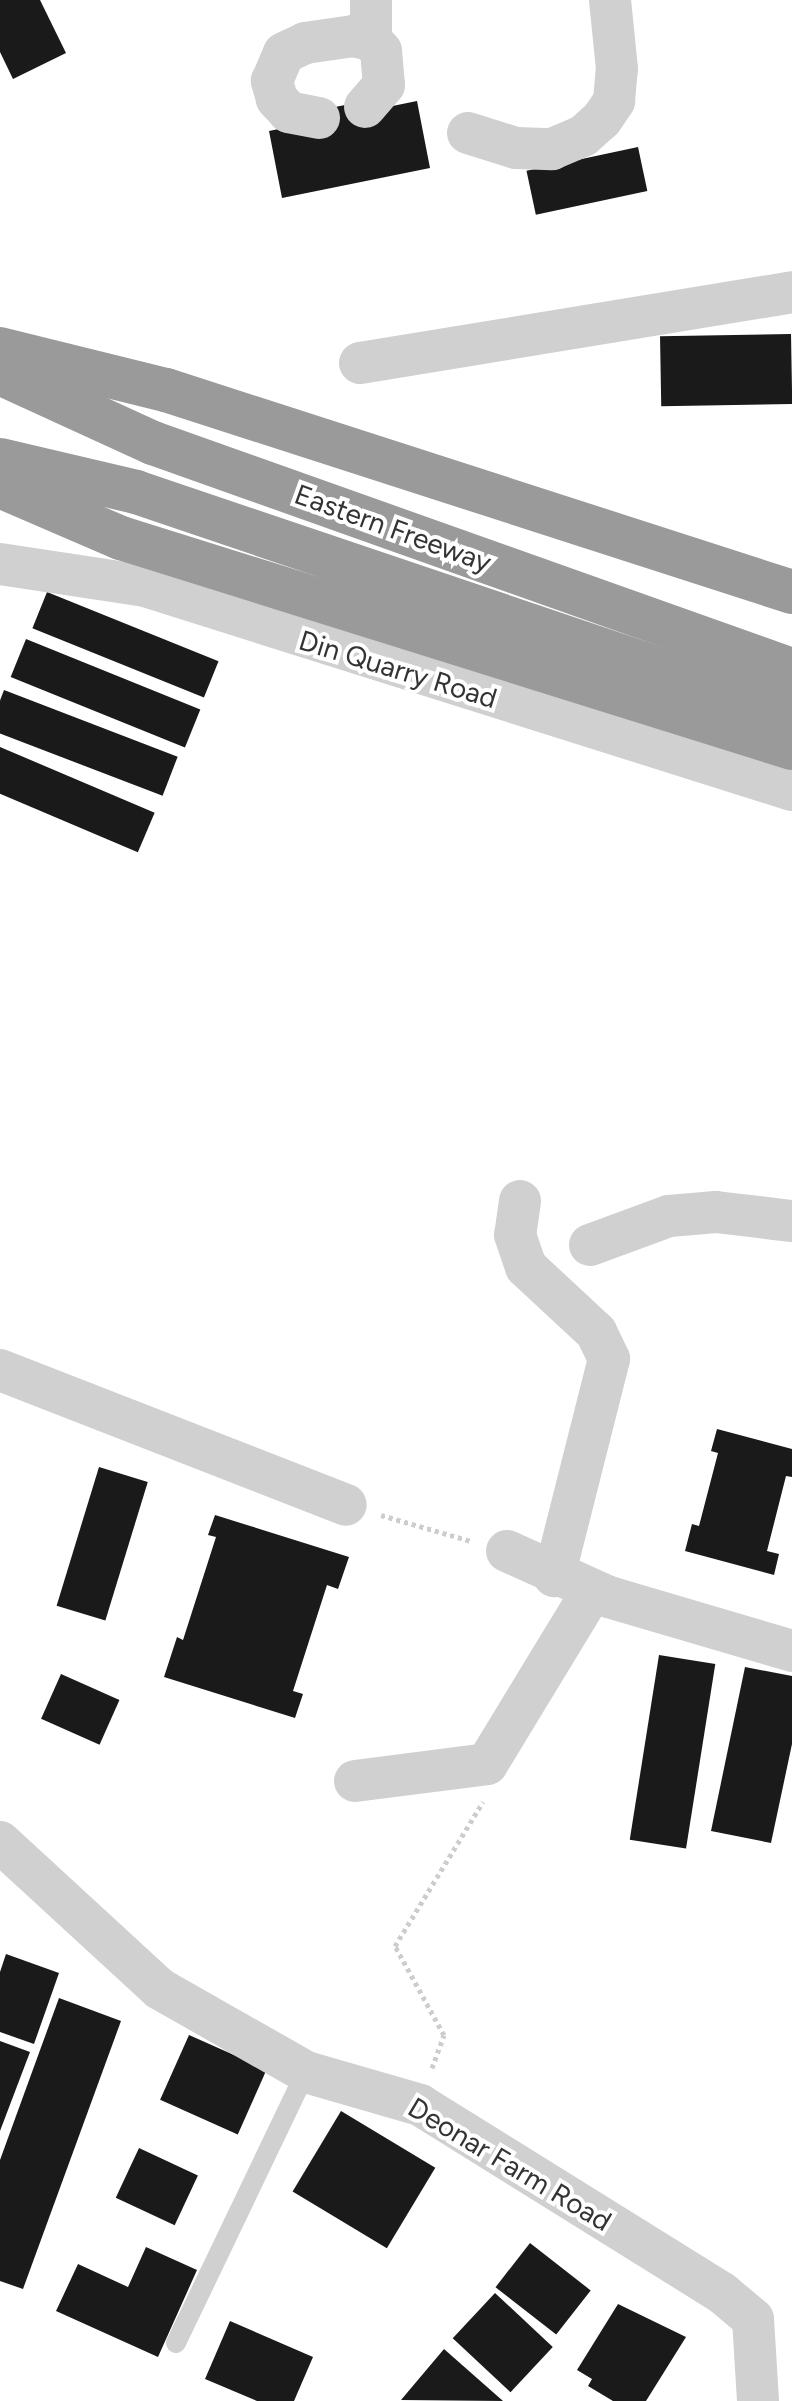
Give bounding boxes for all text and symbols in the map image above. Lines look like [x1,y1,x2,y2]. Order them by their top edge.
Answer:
street label: Eastern Freeway [290,477,496,579]
street label: Din Quarry Road [295,623,501,715]
street label: Deonar Farm Road [402,2090,618,2238]

